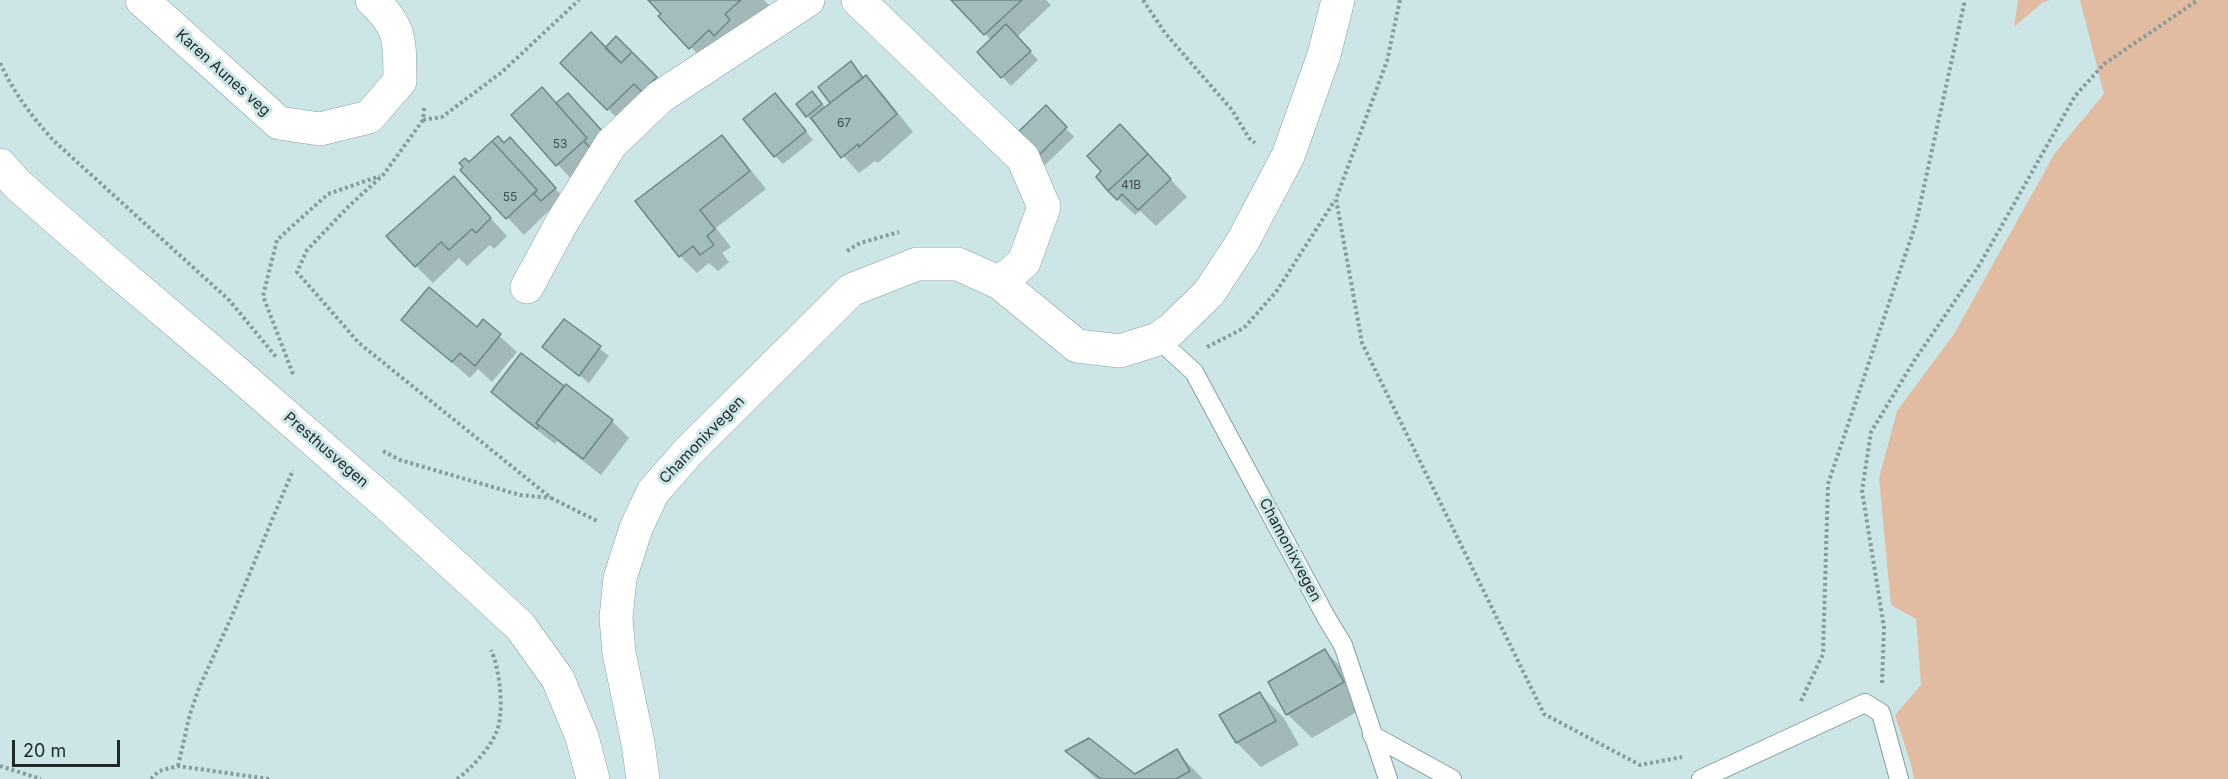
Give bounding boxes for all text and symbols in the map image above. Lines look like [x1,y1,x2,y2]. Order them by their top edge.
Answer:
street label: Karen Aunes veg [172,26,274,120]
house number: 67 [837,116,851,130]
house number: 53 [553,137,567,151]
house number: 41B [1121,178,1141,192]
house number: 55 [503,190,517,204]
street label: Chamonixvegen [656,392,748,488]
street label: Presthusvegen [280,408,372,492]
street label: Chamonixvegen [1255,495,1325,605]
scale bar [15,728,123,766]
text: 20 m [23,740,66,761]

